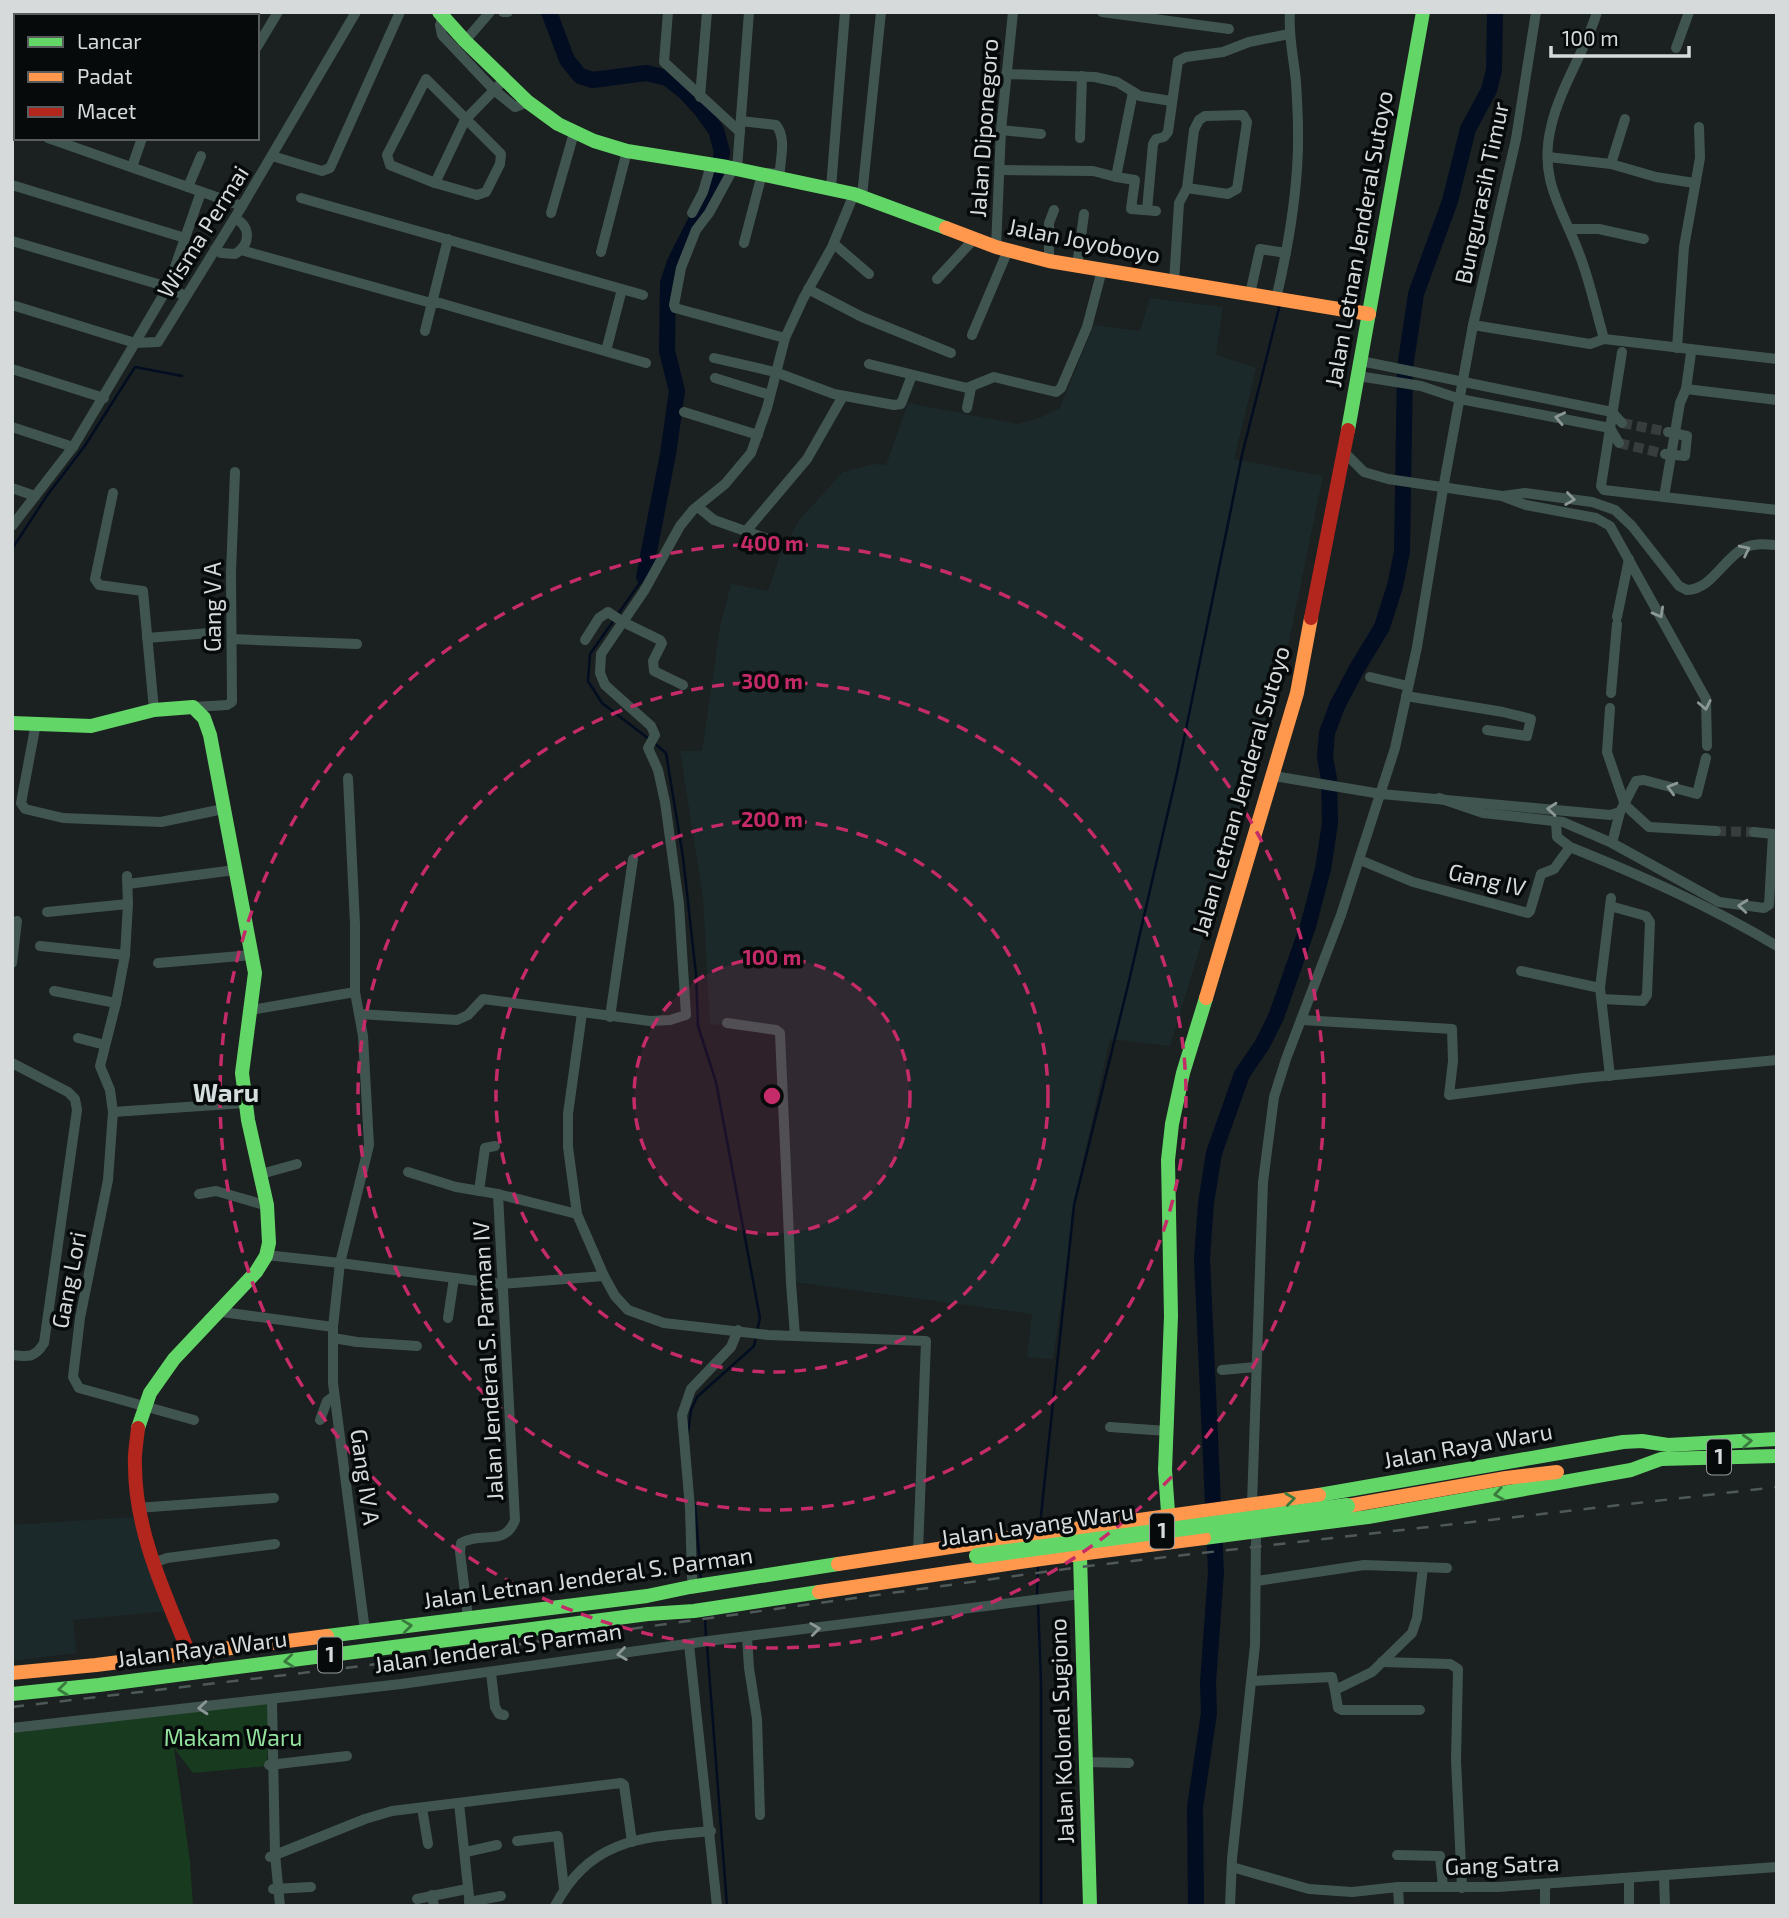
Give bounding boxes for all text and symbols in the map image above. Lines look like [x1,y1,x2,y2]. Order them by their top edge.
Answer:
legend [14,14,259,140]
scale bar [1551,14,1689,58]
text: 100 m [1562,25,1619,50]
text: Lancar [77,28,142,53]
street label: Jalan Diponegoro [963,38,1003,218]
text: Padat [77,63,132,88]
street label: Jalan Letnan Jenderal Sutoyo [1318,88,1398,389]
text: Macet [77,98,136,123]
street label: Bungurasih Timur [1448,99,1514,286]
street label: Wisma Permai [150,160,254,303]
street label: Jalan Joyoboyo [1005,211,1163,269]
one-way arrow [1554,411,1566,426]
one-way arrow [1564,492,1576,507]
text: 400 m [741,530,803,555]
one-way arrow [1738,545,1750,559]
street label: Gang V A [198,561,226,652]
one-way arrow [1651,606,1664,619]
street label: Jalan Letnan Jenderal Sutoyo [1185,642,1295,939]
text: 300 m [741,668,803,693]
one-way arrow [1697,699,1712,711]
one-way arrow [1666,782,1678,797]
one-way arrow [1547,802,1558,817]
text: 200 m [741,806,803,831]
street label: Gang IV [1446,857,1529,901]
one-way arrow [1737,899,1748,914]
text: 100 m [743,944,801,969]
district label: Waru [193,1076,259,1107]
centre of rings [760,1084,784,1108]
street label: Jalan Jenderal S. Parman IV [466,1220,508,1502]
street label: Gang Lori [45,1229,91,1331]
street label: Jalan Raya Waru [1381,1416,1555,1474]
street label: Gang IV A [345,1427,387,1527]
one-way arrow [1742,1434,1753,1449]
road number: 1 [1707,1440,1731,1474]
one-way arrow [1493,1486,1505,1501]
one-way arrow [1284,1492,1296,1507]
street label: Jalan Layang Waru [938,1497,1135,1551]
road number: 1 [1150,1514,1174,1548]
street label: Jalan Letnan Jenderal S. Parman [421,1540,754,1614]
street label: Jalan Jenderal S Parman [372,1616,623,1678]
street label: Jalan Kolonel Sugiono [1043,1618,1079,1844]
one-way arrow [401,1619,413,1634]
one-way arrow [809,1621,820,1636]
street label: Jalan Raya Waru [115,1624,289,1672]
road number: 1 [318,1638,342,1672]
one-way arrow [616,1646,628,1661]
one-way arrow [283,1653,294,1668]
one-way arrow [57,1681,68,1696]
one-way arrow [197,1700,208,1715]
park label: Makam Waru [164,1723,302,1751]
street label: Gang Satra [1444,1848,1560,1880]

